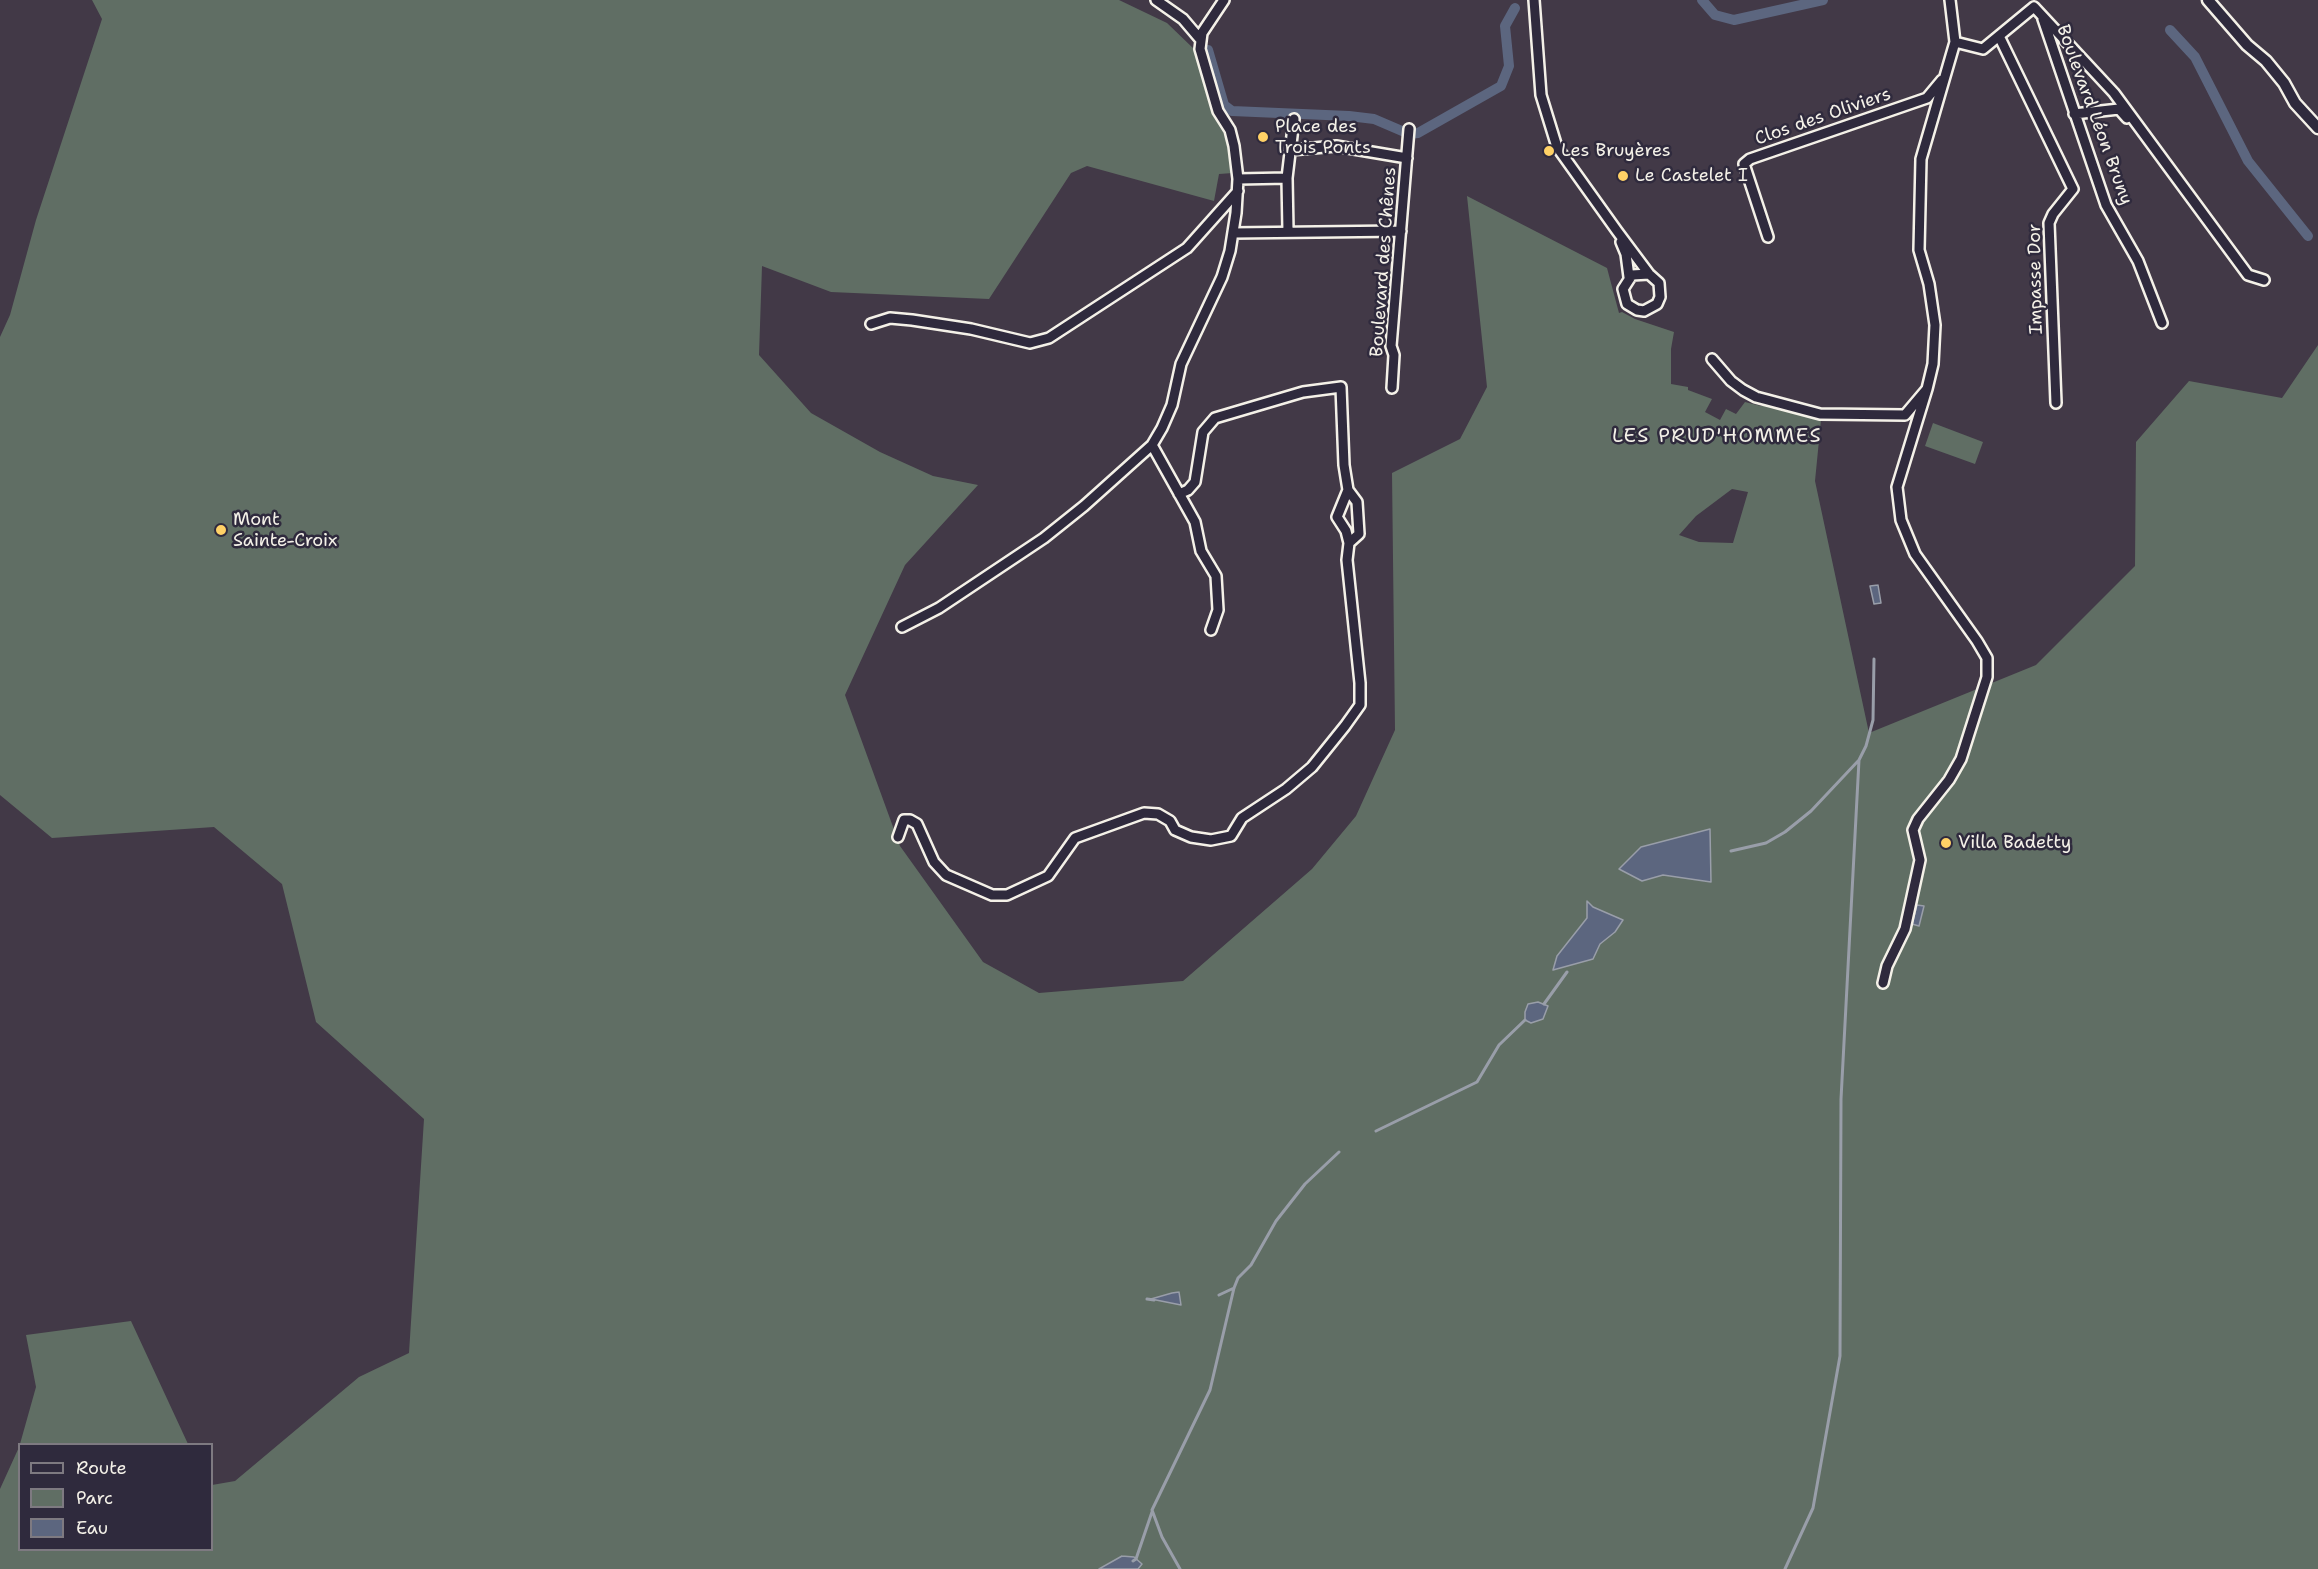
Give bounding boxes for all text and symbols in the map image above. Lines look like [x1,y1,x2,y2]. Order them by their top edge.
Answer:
street label: Boulevard Léon Bruny [2051,22,2137,208]
street label: Clos des Oliviers [1752,84,1894,150]
place label: Place des Trois Ponts [1275,116,1371,158]
marker: Place des Trois Ponts [1256,130,1270,144]
place label: Les Bruyères [1561,140,1671,162]
marker: Les Bruyères [1542,144,1556,158]
place label: Le Castelet I [1635,165,1748,187]
street label: Boulevard des Chênes [1367,166,1401,358]
marker: Le Castelet I [1616,169,1630,183]
street label: Impasse Dor [2024,223,2048,335]
district label: LES PRUD'HOMMES [1612,425,1822,449]
place label: Mont Sainte-Croix [233,509,337,552]
marker: Mont Sainte-Croix [214,523,228,537]
place label: Villa Badetty [1958,832,2071,854]
marker: Villa Badetty [1939,836,1953,850]
legend [18,1443,213,1551]
text: Route [76,1456,127,1480]
text: Parc [76,1486,113,1510]
text: Eau [76,1516,108,1540]

